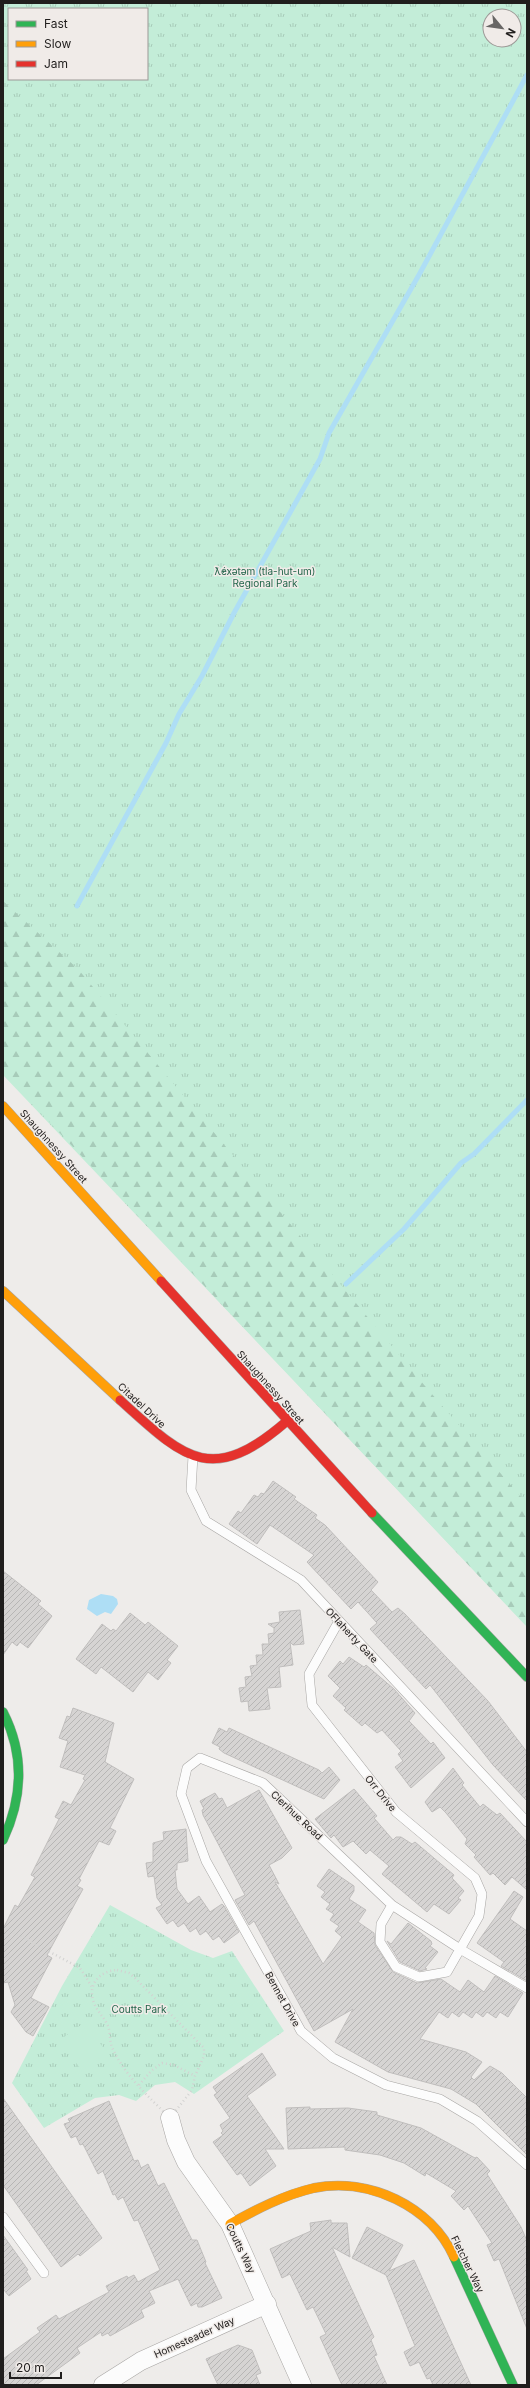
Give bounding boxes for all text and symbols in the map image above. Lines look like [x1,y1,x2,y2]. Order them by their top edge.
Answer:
legend [8,8,148,80]
north arrow [482,8,522,48]
text: Fast [44,16,68,31]
text: N [503,26,519,40]
text: Slow [44,36,72,51]
text: Jam [44,56,68,71]
park label: ƛ̓éxətəm (tla-hut-um) Regional Park [214,565,316,589]
street label: Shaughnessy Street [18,1107,91,1186]
street label: Shaughnessy Street [235,1348,308,1427]
street label: Citadel Drive [116,1380,168,1430]
street label: OFlaherty Gate [323,1605,381,1665]
street label: Orr Drive [363,1773,399,1814]
street label: Clerihue Road [269,1788,325,1842]
street label: Bennet Drive [263,1969,303,2029]
park label: Coutts Park [112,2003,167,2015]
street label: Coutts Way [224,2221,258,2275]
street label: Fletcher Way [449,2234,487,2295]
street label: Homesteader Way [152,2314,237,2360]
scale bar [10,2354,61,2380]
text: 20 m [16,2360,45,2375]

